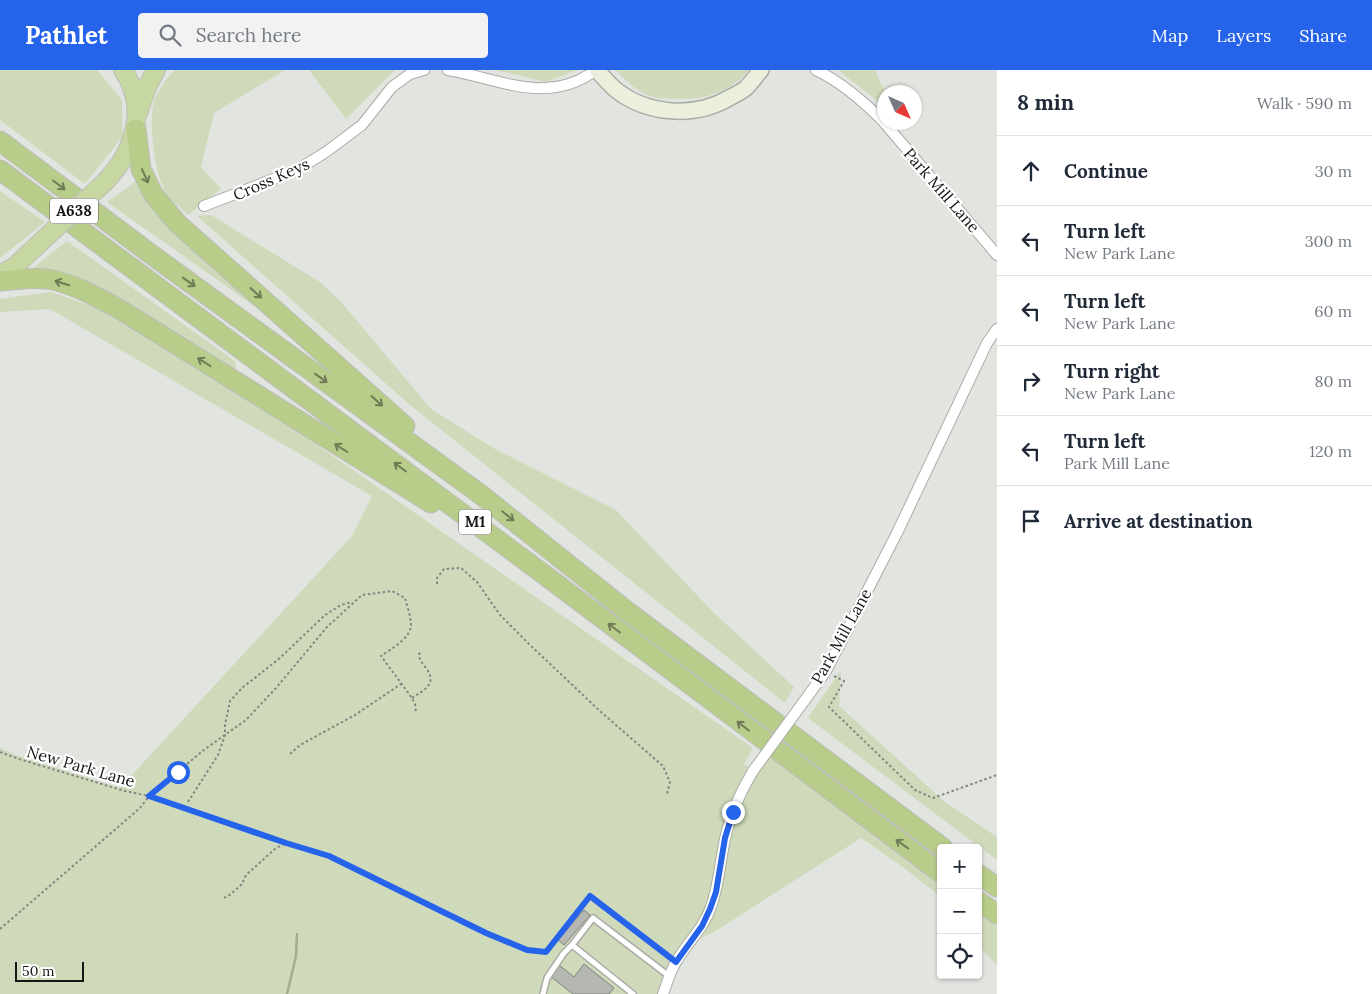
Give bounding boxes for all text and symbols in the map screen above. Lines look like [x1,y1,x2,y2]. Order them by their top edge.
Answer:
search box [138,13,488,58]
text: Pathlet [25,20,108,51]
icon: search [156,21,184,49]
text: Search here [196,23,301,47]
text: Map [1152,24,1188,47]
text: Layers [1216,24,1271,47]
text: Share [1299,24,1347,47]
north arrow [877,85,922,130]
text: 8 min [1017,89,1074,116]
text: Walk · 590 m [1257,93,1352,113]
street label: Park Mill Lane [900,143,984,237]
street label: Cross Keys [230,153,312,205]
icon: ahead [1017,157,1045,185]
text: Continue [1064,159,1148,183]
text: 30 m [1315,161,1352,181]
one-way arrow [140,168,150,183]
one-way arrow [52,180,66,190]
road number: A638 [50,198,98,224]
text: Turn left [1064,219,1145,243]
icon: left [1017,227,1045,255]
text: 300 m [1305,231,1352,251]
text: New Park Lane [1064,243,1175,263]
one-way arrow [182,277,196,287]
one-way arrow [54,278,70,288]
one-way arrow [249,287,262,299]
text: Turn left [1064,289,1145,313]
icon: left [1017,297,1045,325]
text: 60 m [1314,301,1352,321]
text: New Park Lane [1064,313,1175,333]
one-way arrow [197,356,211,366]
text: Turn right [1064,359,1160,383]
icon: right [1017,367,1045,395]
text: 80 m [1315,371,1352,391]
one-way arrow [314,373,328,383]
text: New Park Lane [1064,383,1175,403]
one-way arrow [371,395,384,407]
text: Turn left [1064,429,1145,453]
icon: left [1017,437,1045,465]
text: 120 m [1309,441,1352,461]
one-way arrow [335,442,349,452]
text: Park Mill Lane [1064,453,1170,473]
one-way arrow [393,462,407,472]
icon: arrive [1017,507,1045,535]
text: Arrive at destination [1064,509,1253,533]
road number: M1 [459,510,491,534]
one-way arrow [501,510,514,521]
street label: Park Mill Lane [807,585,876,687]
one-way arrow [608,622,621,633]
one-way arrow [737,720,750,731]
street label: New Park Lane [25,741,138,791]
route start [167,761,190,784]
route end [722,801,745,824]
one-way arrow [895,839,909,849]
map controls [937,844,982,979]
button: + [937,844,982,889]
button: − [937,889,982,934]
button: locate [937,934,982,979]
scale bar [15,959,84,982]
text: 50 m [22,962,55,980]

